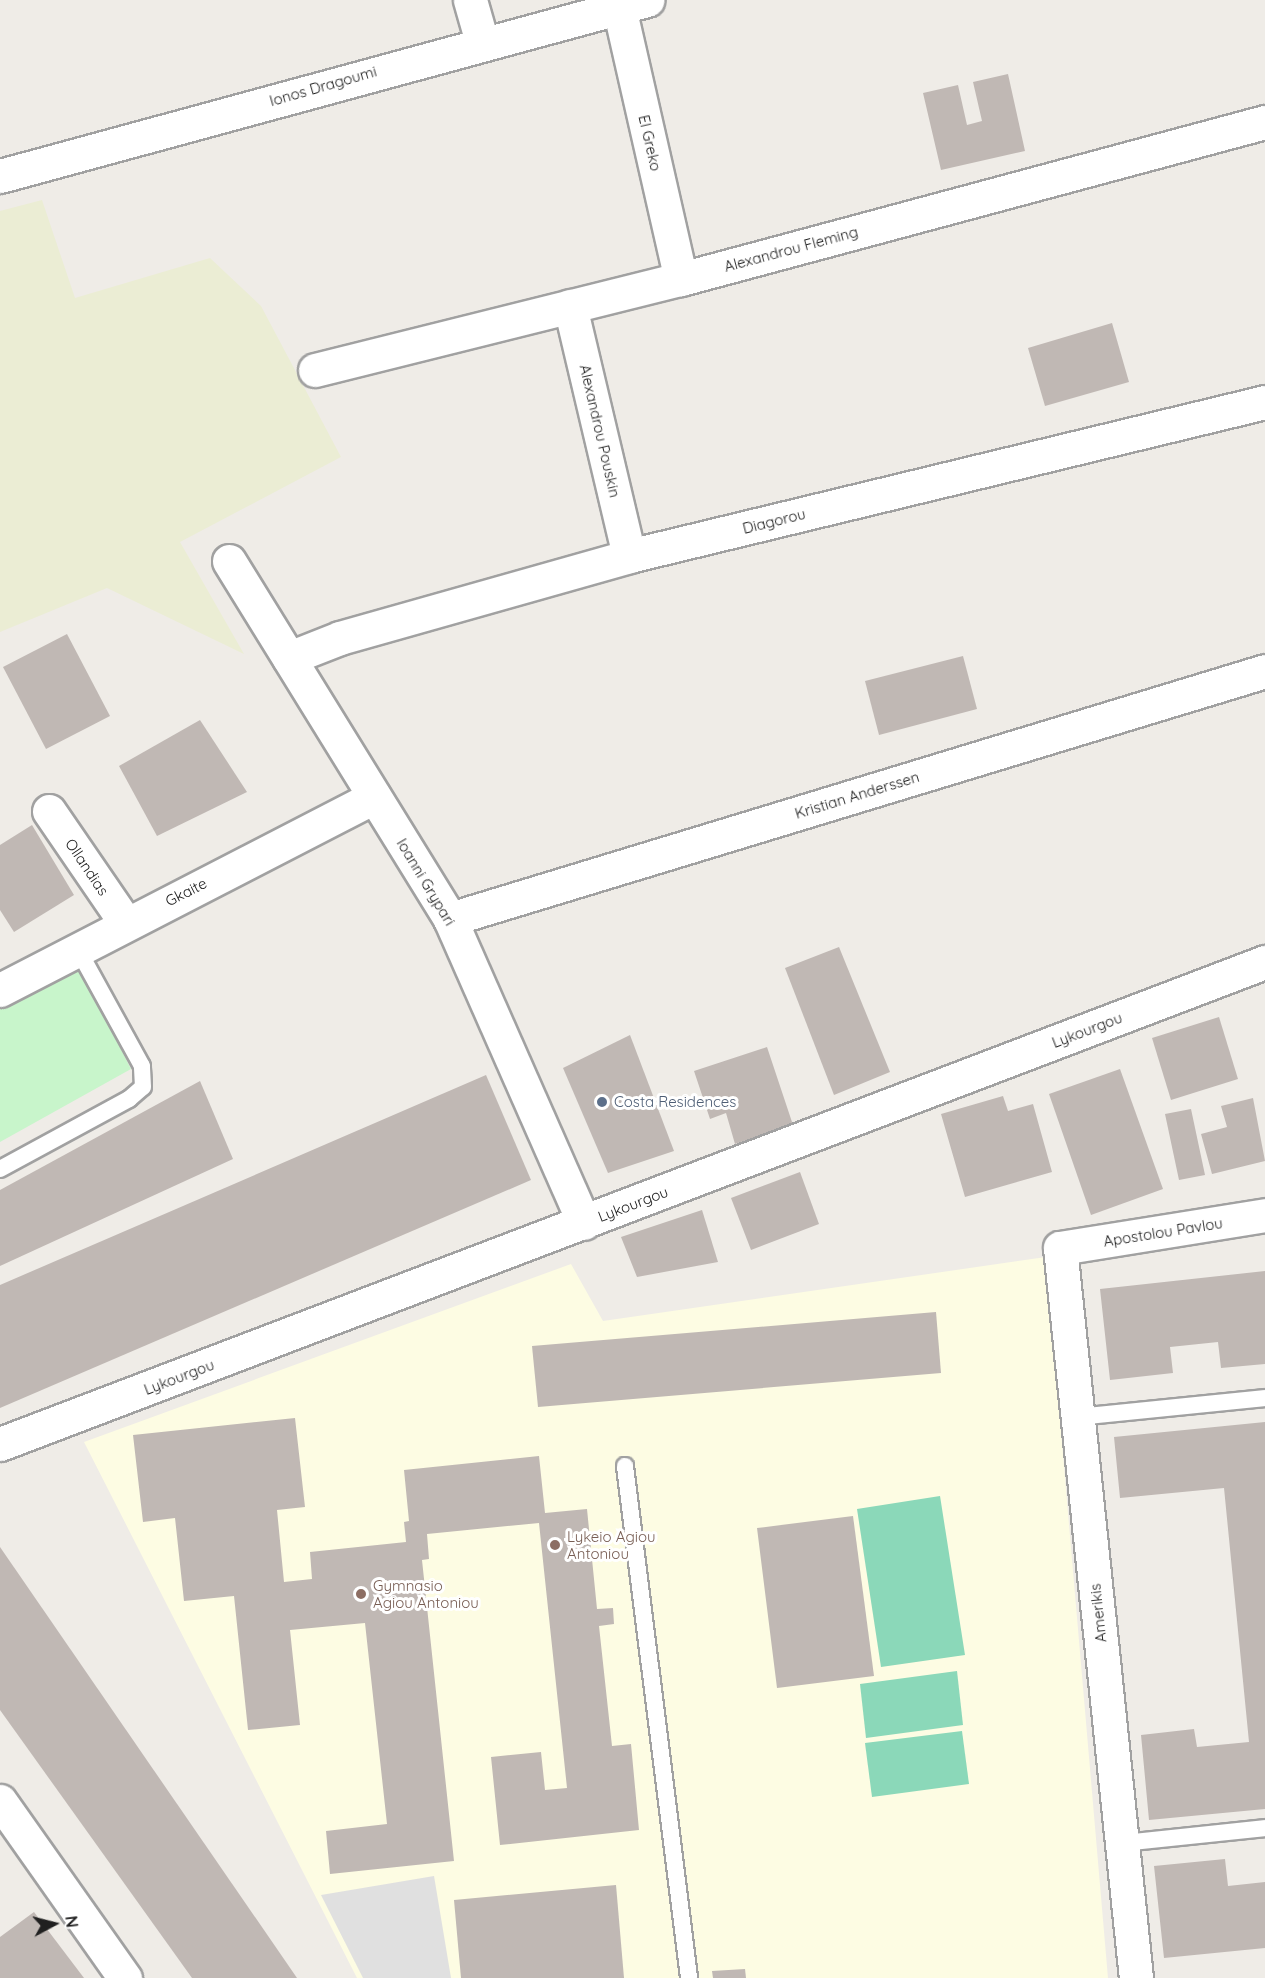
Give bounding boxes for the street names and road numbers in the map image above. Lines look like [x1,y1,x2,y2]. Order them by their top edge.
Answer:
street label: Ionos Dragoumi [267,62,379,110]
street label: El Greko [635,113,665,173]
street label: Alexandrou Fleming [722,222,860,276]
street label: Alexandrou Pouskin [576,363,624,499]
street label: Diagorou [741,504,807,538]
street label: Kristian Anderssen [793,768,921,822]
street label: Ollandias [61,835,113,899]
street label: Ioanni Grypari [393,835,459,929]
street label: Gkaite [162,874,210,910]
street label: Lykourgou [1049,1008,1125,1052]
street label: Lykourgou [595,1182,671,1226]
street label: Apostolou Pavlou [1102,1214,1224,1250]
street label: Lykourgou [141,1355,217,1399]
street label: Amerikis [1086,1583,1110,1643]

